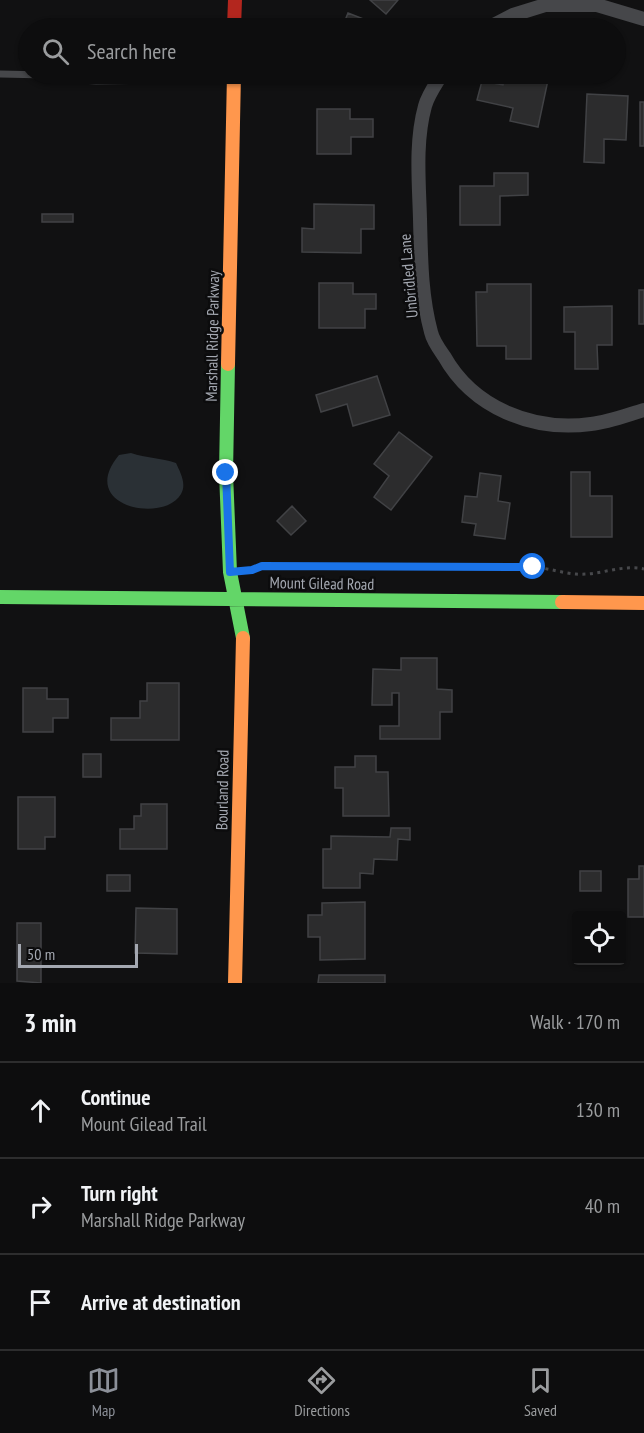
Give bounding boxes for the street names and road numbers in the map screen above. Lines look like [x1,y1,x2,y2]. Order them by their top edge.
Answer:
street label: Unbridled Lane [394,233,422,319]
street label: Marshall Ridge Parkway [201,270,223,402]
street label: Mount Gilead Road [270,572,375,594]
street label: Bourland Road [211,749,233,830]

